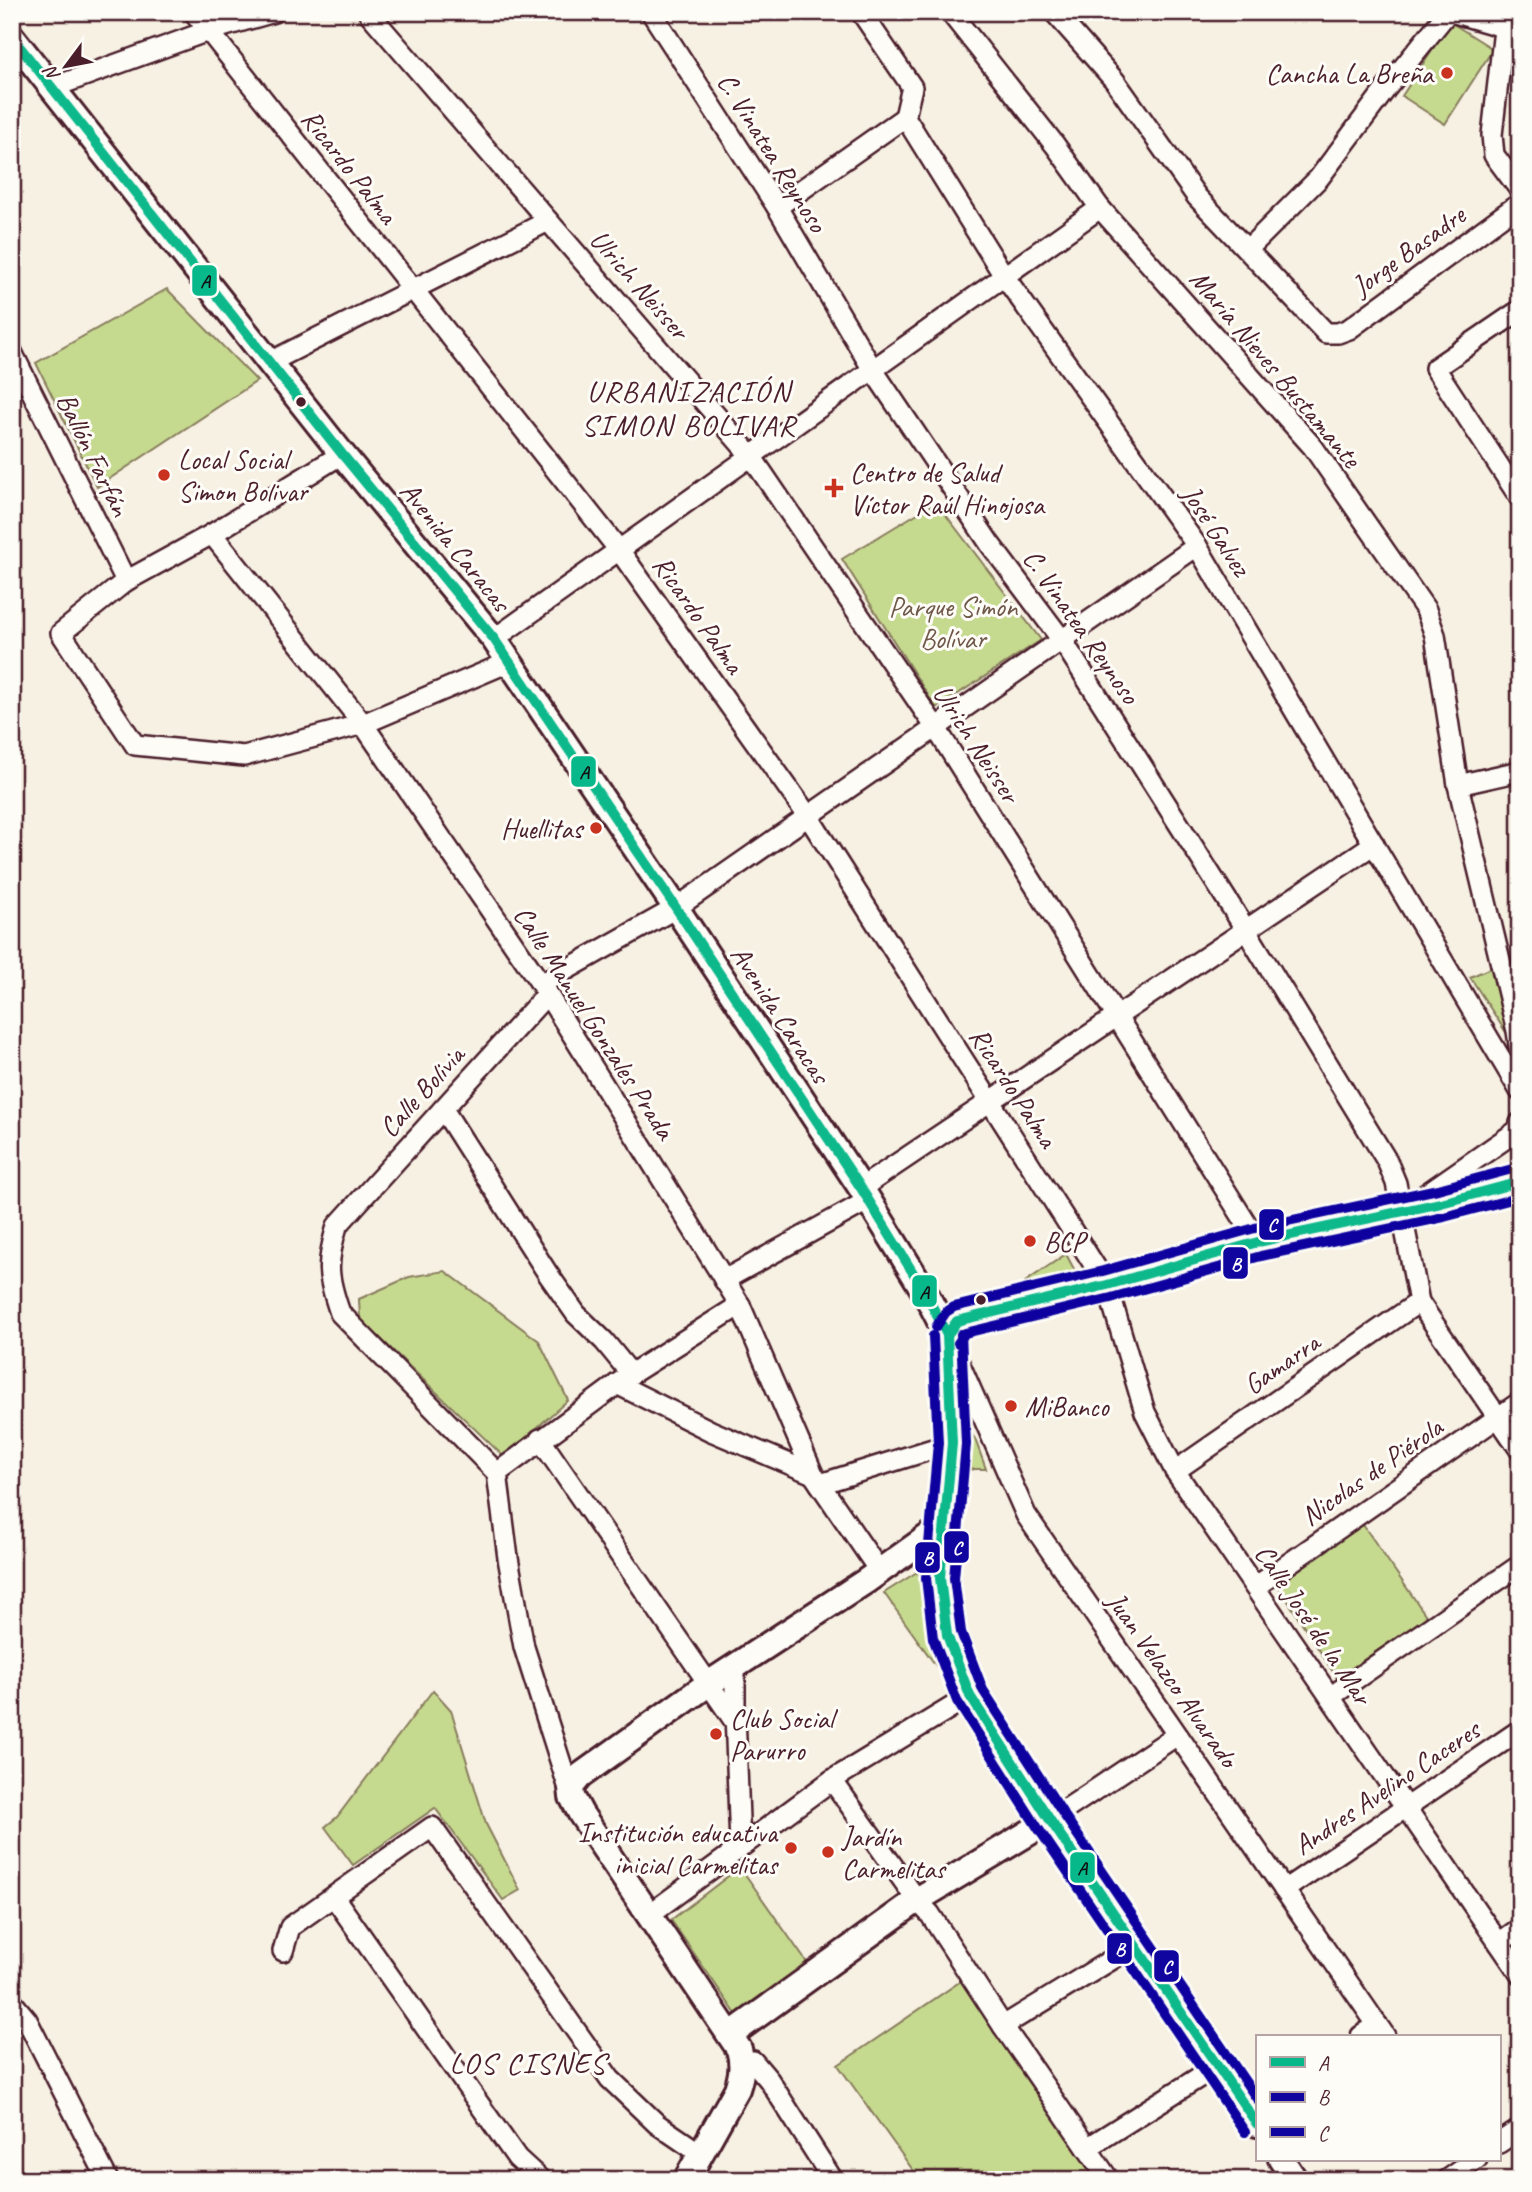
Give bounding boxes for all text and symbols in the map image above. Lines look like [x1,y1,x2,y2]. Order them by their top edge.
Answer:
north arrow [32,32,102,102]
place label: Cancha La Breña [1266,56,1435,91]
text: N [37,60,66,86]
marker: Cancha La Breña [1439,65,1455,81]
street label: C. Vinatea Reynoso [710,66,836,240]
street label: Ricardo Palma [294,102,406,232]
street label: Jorge Basadre [1343,196,1473,304]
street label: Ulrich Neisser [582,222,699,349]
street label: María Nieves Bustamante [1182,262,1370,476]
line badge: A [191,264,218,297]
text: A [200,269,211,293]
district label: URBANIZACIÓN SIMON BOLIVAR [582,372,798,444]
street label: Ballón Farfán [49,387,139,523]
unlabelled marker [294,395,308,409]
place label: Local Social Simon Bolivar [178,442,309,509]
place label: Centro de Salud Víctor Raúl Hinojosa [850,455,1046,522]
marker: Local Social Simon Bolivar [156,467,172,483]
street label: Avenida Caracas [393,474,520,620]
street label: José Galvez [1173,477,1260,584]
marker: Centro de Salud Víctor Raúl Hinojosa [824,478,844,498]
street label: C. Vinatea Reynoso [1015,542,1149,712]
street label: Ricardo Palma [645,548,753,682]
park label: Parque Simón Bolívar [889,589,1019,656]
street label: Ulrich Neisser [925,678,1029,811]
line badge: A [570,755,597,788]
text: A [579,760,590,784]
place label: Huellitas [501,811,584,846]
marker: Huellitas [588,820,604,836]
street label: Calle Manuel Gonzales Prada [506,899,684,1147]
street label: Avenida Caracas [723,939,839,1092]
street label: Ricardo Palma [962,1021,1066,1155]
street label: Calle Bolivia [371,1036,473,1144]
line badge: C [1258,1208,1285,1241]
text: C [1267,1213,1279,1237]
place label: BCP [1044,1224,1088,1259]
marker: BCP [1022,1233,1038,1249]
line badge: B [1222,1246,1249,1280]
text: B [1231,1252,1243,1276]
line badge: A [911,1274,938,1308]
text: A [919,1280,930,1304]
unlabelled marker [974,1293,988,1307]
street label: Gamarra [1237,1323,1328,1402]
place label: MiBanco [1025,1389,1111,1424]
marker: MiBanco [1003,1398,1019,1414]
street label: Nicolas de Piérola [1294,1409,1450,1533]
line badge: C [943,1530,970,1564]
text: C [952,1536,964,1560]
street label: Calle José de la Mar [1247,1537,1381,1713]
line badge: B [914,1541,941,1574]
text: B [923,1546,935,1570]
street label: Juan Velazco Alvarado [1098,1583,1248,1776]
place label: Club Social Parurro [730,1701,839,1768]
street label: Andres Avelino Caceres [1287,1711,1488,1862]
marker: Club Social Parurro [708,1726,724,1742]
place label: Institución educativa inicial Carmelitas [578,1815,779,1882]
place label: Jardín Carmelitas [840,1819,947,1886]
marker: Institución educativa inicial Carmelitas [783,1840,799,1856]
marker: Jardín Carmelitas [820,1844,836,1860]
line badge: A [1069,1851,1096,1884]
text: A [1077,1856,1088,1880]
line badge: B [1106,1932,1133,1965]
text: B [1115,1937,1127,1961]
line badge: C [1153,1949,1180,1983]
text: C [1162,1955,1174,1979]
legend [1256,2035,1500,2160]
district label: LOS CISNES [449,2044,610,2082]
text: A [1318,2050,1330,2076]
text: B [1318,2084,1331,2110]
text: C [1318,2120,1330,2146]

